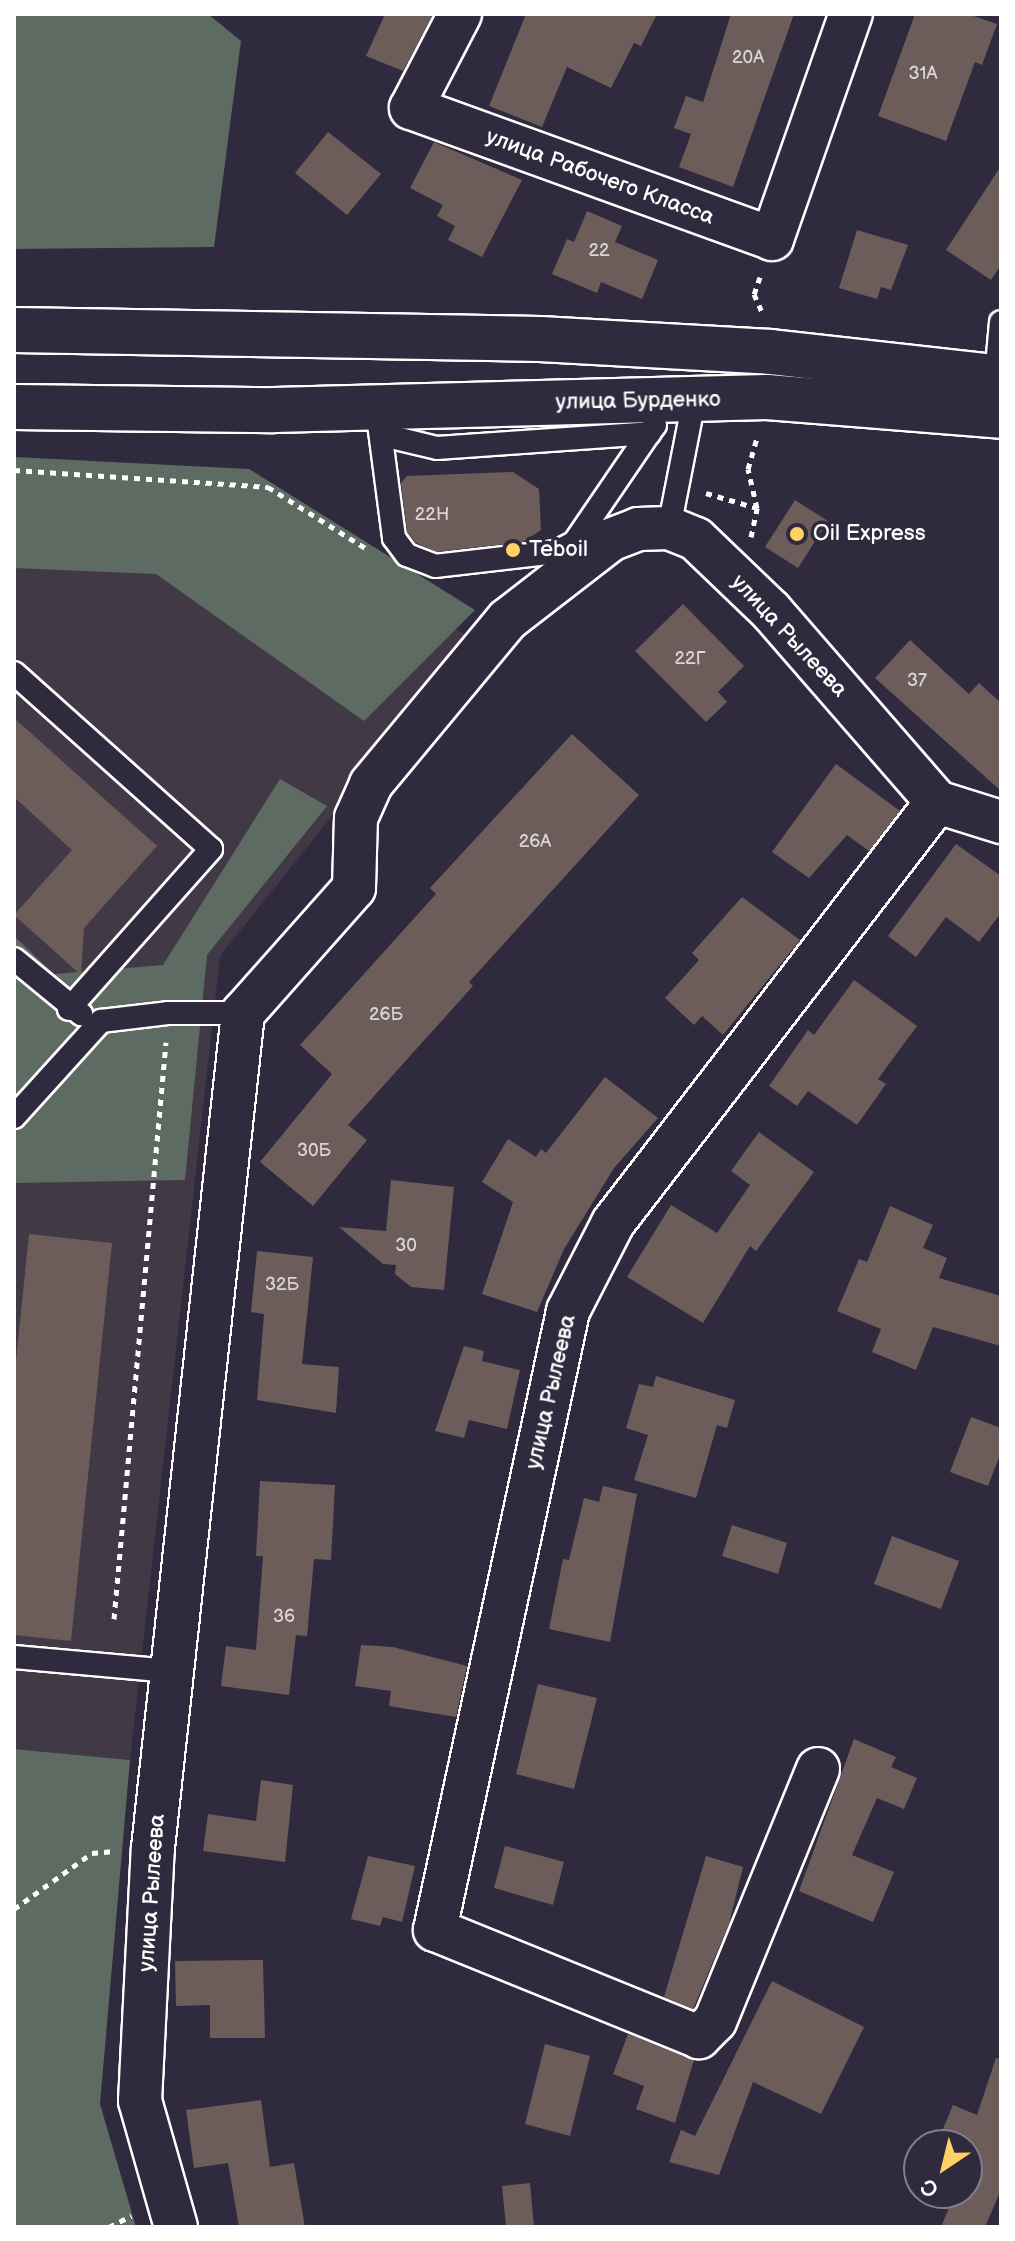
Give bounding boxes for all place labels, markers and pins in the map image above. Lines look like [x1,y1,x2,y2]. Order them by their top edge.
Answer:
place label: Oil Express [813,521,926,547]
marker: Oil Express [788,525,806,543]
place label: Teboil [529,537,588,563]
marker: Teboil [504,541,522,559]

